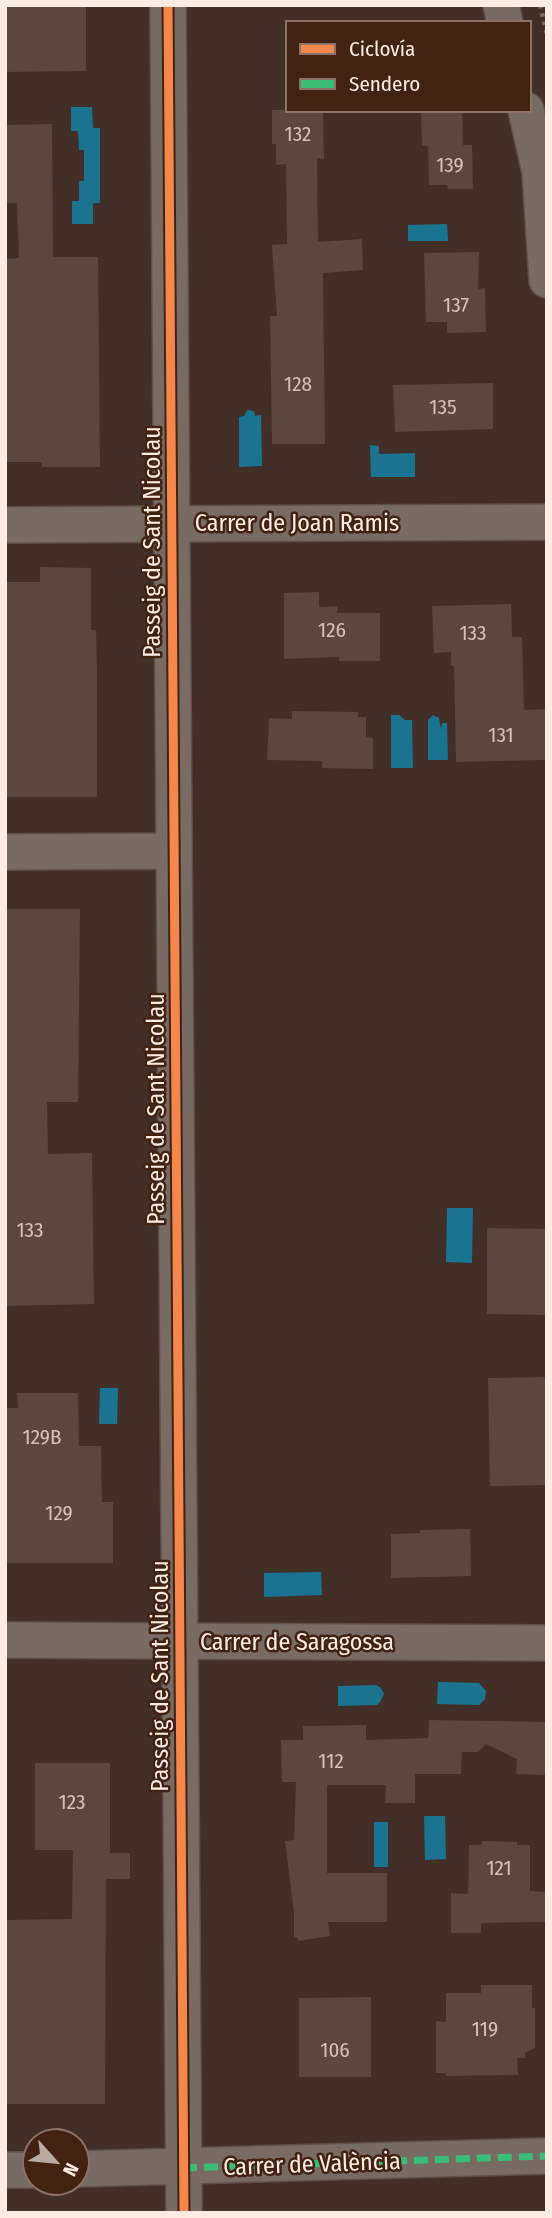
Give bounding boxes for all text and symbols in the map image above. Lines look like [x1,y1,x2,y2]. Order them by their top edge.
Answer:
legend [286,21,531,112]
text: Ciclovía [349,36,415,62]
text: Sendero [349,71,420,97]
house number: 132 [285,121,311,147]
house number: 139 [436,152,464,178]
house number: 137 [443,292,469,318]
house number: 128 [284,371,312,397]
house number: 135 [429,394,457,420]
street label: Passeig de Sant Nicolau [138,426,166,658]
street label: Carrer de Joan Ramis [195,509,399,537]
house number: 126 [318,617,346,643]
house number: 133 [459,620,487,646]
house number: 131 [488,722,514,748]
street label: Passeig de Sant Nicolau [142,993,170,1225]
house number: 133 [16,1217,44,1243]
house number: 129B [23,1424,62,1450]
house number: 129 [45,1500,73,1526]
street label: Passeig de Sant Nicolau [146,1560,174,1792]
street label: Carrer de Saragossa [200,1628,394,1656]
house number: 112 [318,1748,344,1774]
house number: 123 [59,1789,85,1815]
house number: 121 [486,1855,512,1881]
house number: 119 [472,2016,498,2042]
house number: 106 [320,2037,350,2063]
north arrow [21,2127,91,2197]
street label: Carrer de València [223,2147,401,2181]
text: N [58,2159,84,2180]

